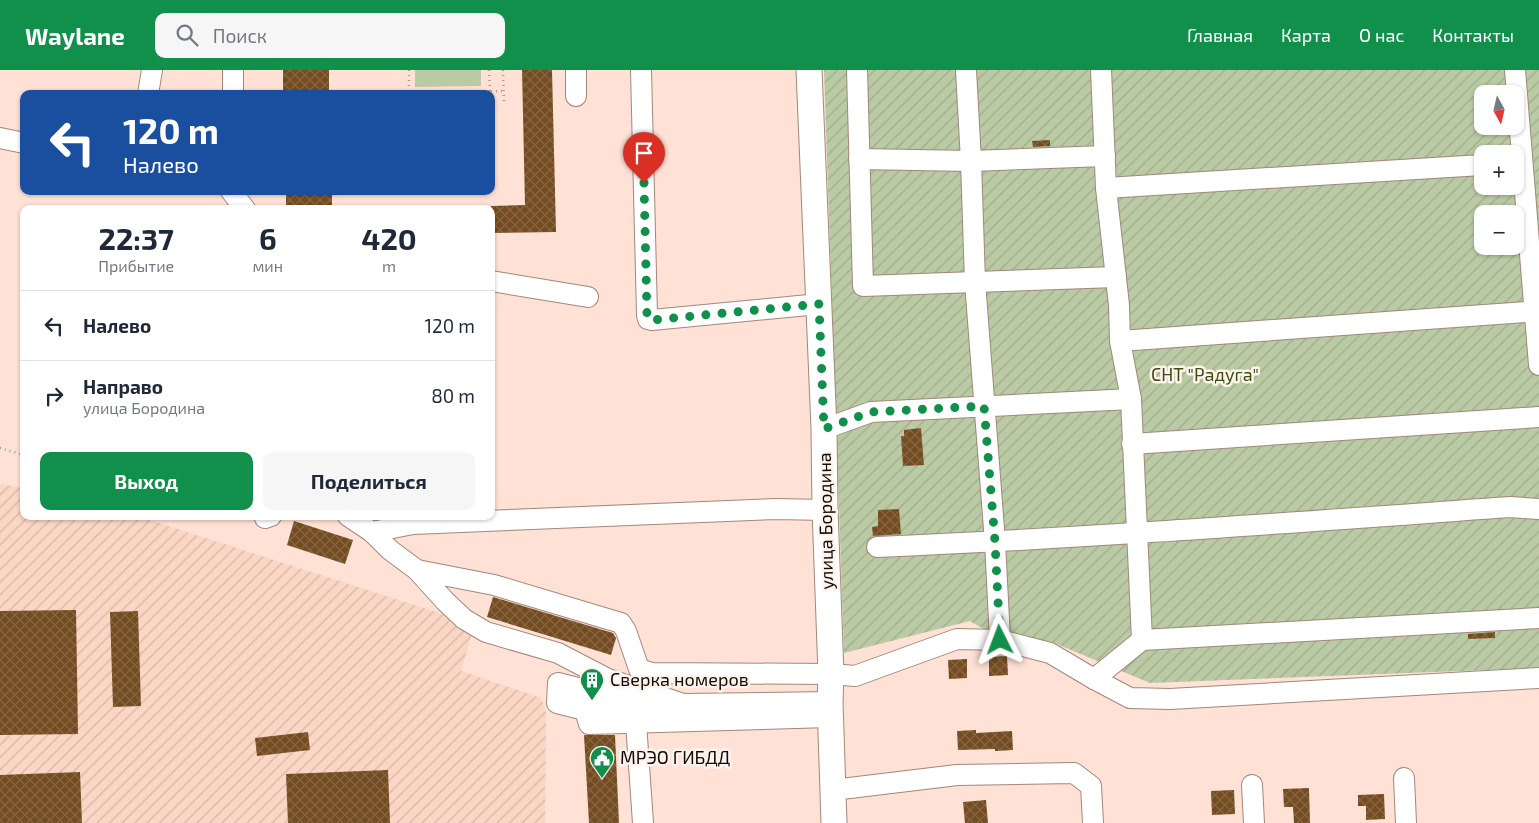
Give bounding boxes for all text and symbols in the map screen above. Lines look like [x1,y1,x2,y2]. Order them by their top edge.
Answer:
search box [155,13,505,58]
text: Waylane [25,21,125,50]
icon: search [173,21,201,49]
text: Поиск [213,24,267,47]
text: Главная [1187,24,1253,46]
text: Карта [1281,24,1331,46]
text: О нас [1359,24,1404,46]
text: Контакты [1432,24,1514,46]
north arrow [1474,85,1524,135]
map controls [1474,85,1524,255]
text: 120 m [123,109,219,151]
icon: left [40,110,105,175]
pin [623,132,665,183]
icon: arrive [630,139,658,167]
button: + [1474,145,1524,195]
text: Налево [123,151,199,177]
button: − [1474,205,1524,255]
text: 22:37 [98,220,174,256]
text: 6 [259,220,277,256]
text: 420 [361,220,417,256]
text: Прибытие [98,256,174,275]
text: мин [252,256,283,275]
text: m [382,256,396,275]
icon: left [40,312,68,340]
text: Налево [83,314,151,337]
text: 120 m [424,314,475,337]
park label: СНТ "Радуга" [1151,363,1259,385]
text: Направо [83,375,163,398]
icon: right [40,382,68,410]
text: 80 m [431,384,475,407]
text: улица Бородина [83,398,205,417]
button: Выход [40,452,253,510]
button: Поделиться [263,452,475,510]
street label: улица Бородина [813,452,837,590]
position arrow [973,613,1025,665]
building icon: Сверка номеров [579,667,605,701]
place label: Сверка номеров [610,668,749,690]
public building icon: МРЭО ГИБДД [589,745,615,779]
place label: МРЭО ГИБДД [620,746,730,768]

